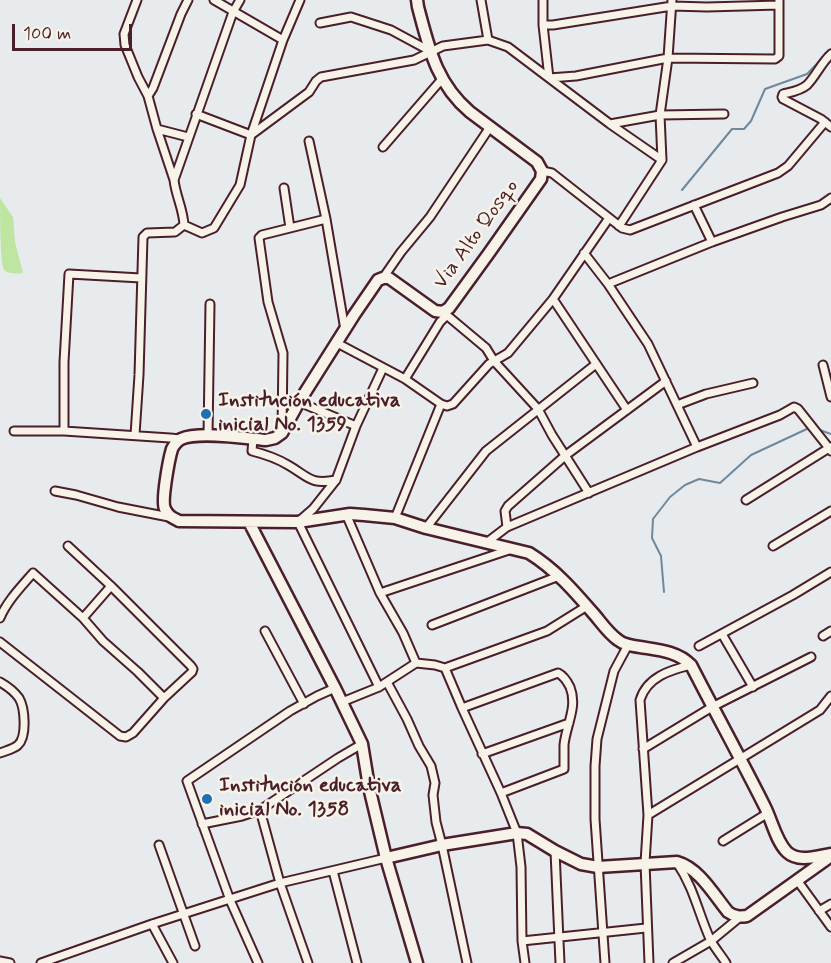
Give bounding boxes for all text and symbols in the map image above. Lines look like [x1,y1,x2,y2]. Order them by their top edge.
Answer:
scale bar [15,12,135,50]
text: 100 m [23,22,71,46]
street label: Via Alto Qosqo [429,175,525,295]
place label: Institución educativa inicial No. 1359 [218,389,400,439]
marker: Institución educativa inicial No. 1359 [199,407,213,421]
place label: Institución educativa inicial No. 1358 [219,774,401,824]
marker: Institución educativa inicial No. 1358 [200,792,214,806]

